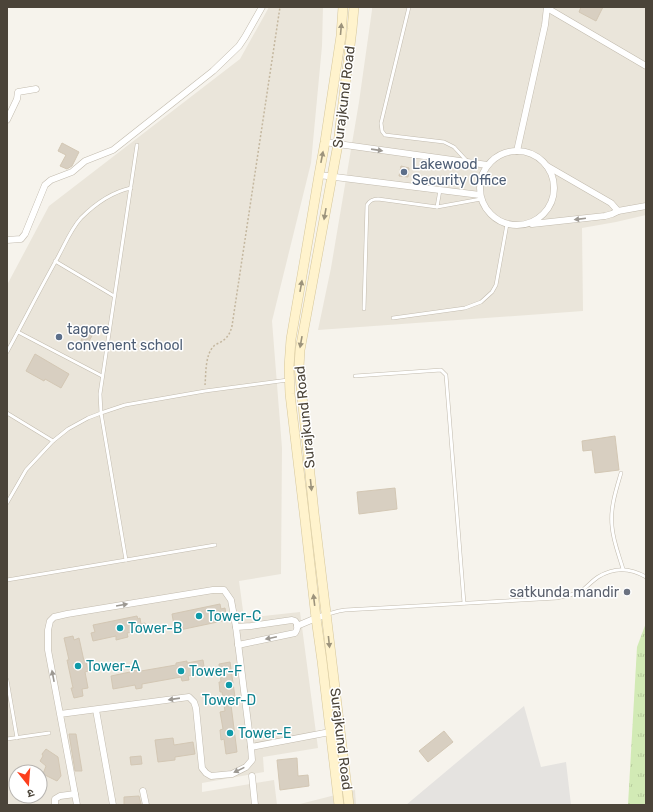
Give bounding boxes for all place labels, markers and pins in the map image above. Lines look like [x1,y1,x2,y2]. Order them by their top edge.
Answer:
place label: Lakewood Security Office [412,156,507,189]
marker: Lakewood Security Office [399,167,409,177]
place label: tagore convenent school [67,321,183,354]
marker: tagore convenent school [54,332,64,342]
place label: satkunda mandir [509,584,620,601]
marker: satkunda mandir [622,587,632,597]
place label: Tower-C [207,608,261,625]
marker: Tower-C [194,611,204,621]
place label: Tower-B [128,620,182,637]
marker: Tower-B [115,623,125,633]
place label: Tower-A [86,658,141,675]
marker: Tower-A [73,661,83,671]
place label: Tower-F [189,663,242,680]
marker: Tower-F [176,666,186,676]
marker: Tower-D [224,680,234,690]
place label: Tower-D [202,692,256,709]
place label: Tower-E [238,725,291,742]
marker: Tower-E [225,728,235,738]

